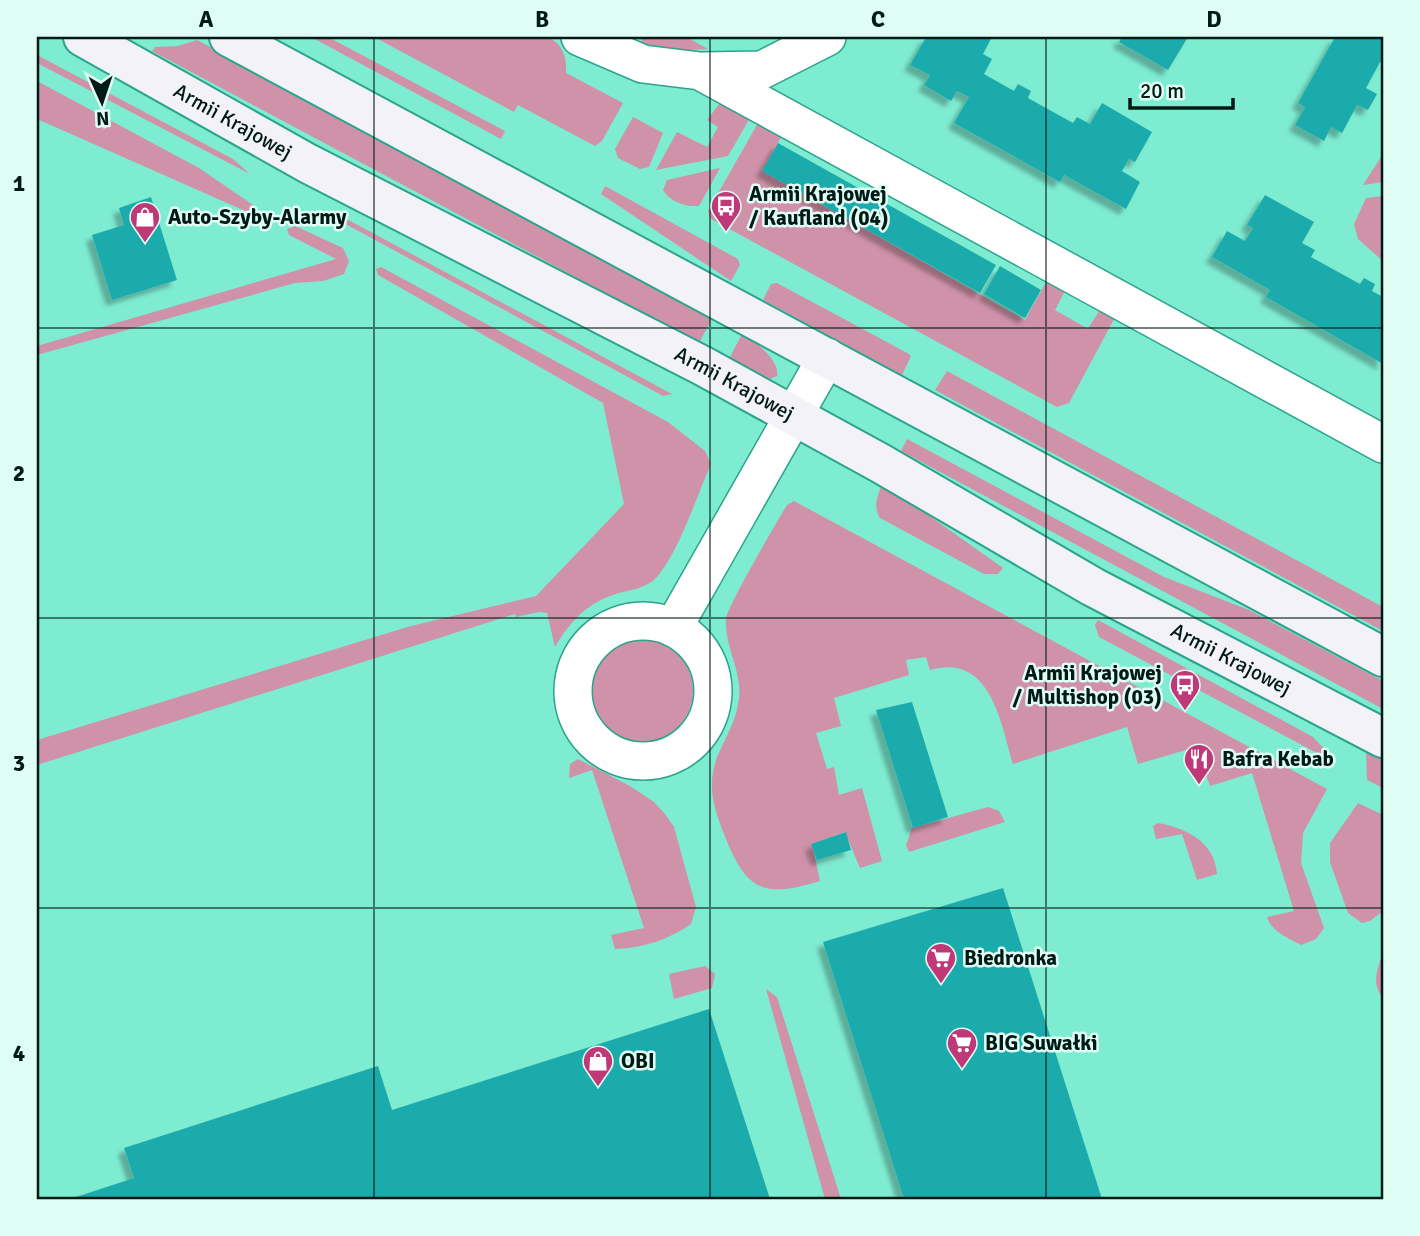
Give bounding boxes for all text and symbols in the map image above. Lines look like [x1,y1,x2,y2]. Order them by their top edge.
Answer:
text: A [199,5,214,34]
text: B [535,5,549,34]
text: C [871,5,885,34]
text: D [1206,5,1222,34]
north arrow [66,66,136,136]
scale bar [1130,66,1233,110]
street label: Armii Krajowej [169,78,297,165]
text: 20 m [1140,78,1184,104]
text: N [96,106,110,130]
text: 1 [13,169,25,198]
place label: Armii Krajowej / Kaufland (04) [749,181,889,231]
bus stop icon: Armii Krajowej / Kaufland (04) [709,189,743,233]
shop icon: Auto-Szyby-Alarmy [128,200,162,244]
place label: Auto-Szyby-Alarmy [168,204,347,230]
street label: Armii Krajowej [670,341,799,426]
text: 2 [13,459,25,488]
street label: Armii Krajowej [1167,617,1296,701]
place label: Armii Krajowej / Multishop (03) [1012,660,1162,710]
bus stop icon: Armii Krajowej / Multishop (03) [1168,668,1202,712]
restaurant icon: Bafra Kebab [1182,742,1216,786]
place label: Bafra Kebab [1222,746,1334,772]
text: 3 [13,749,25,778]
supermarket icon: Biedronka [924,941,958,985]
place label: Biedronka [964,945,1057,971]
supermarket icon: BIG Suwałki [945,1026,979,1070]
place label: BIG Suwałki [985,1030,1097,1056]
text: 4 [13,1039,25,1068]
shop icon: OBI [581,1044,615,1088]
place label: OBI [621,1048,655,1074]

